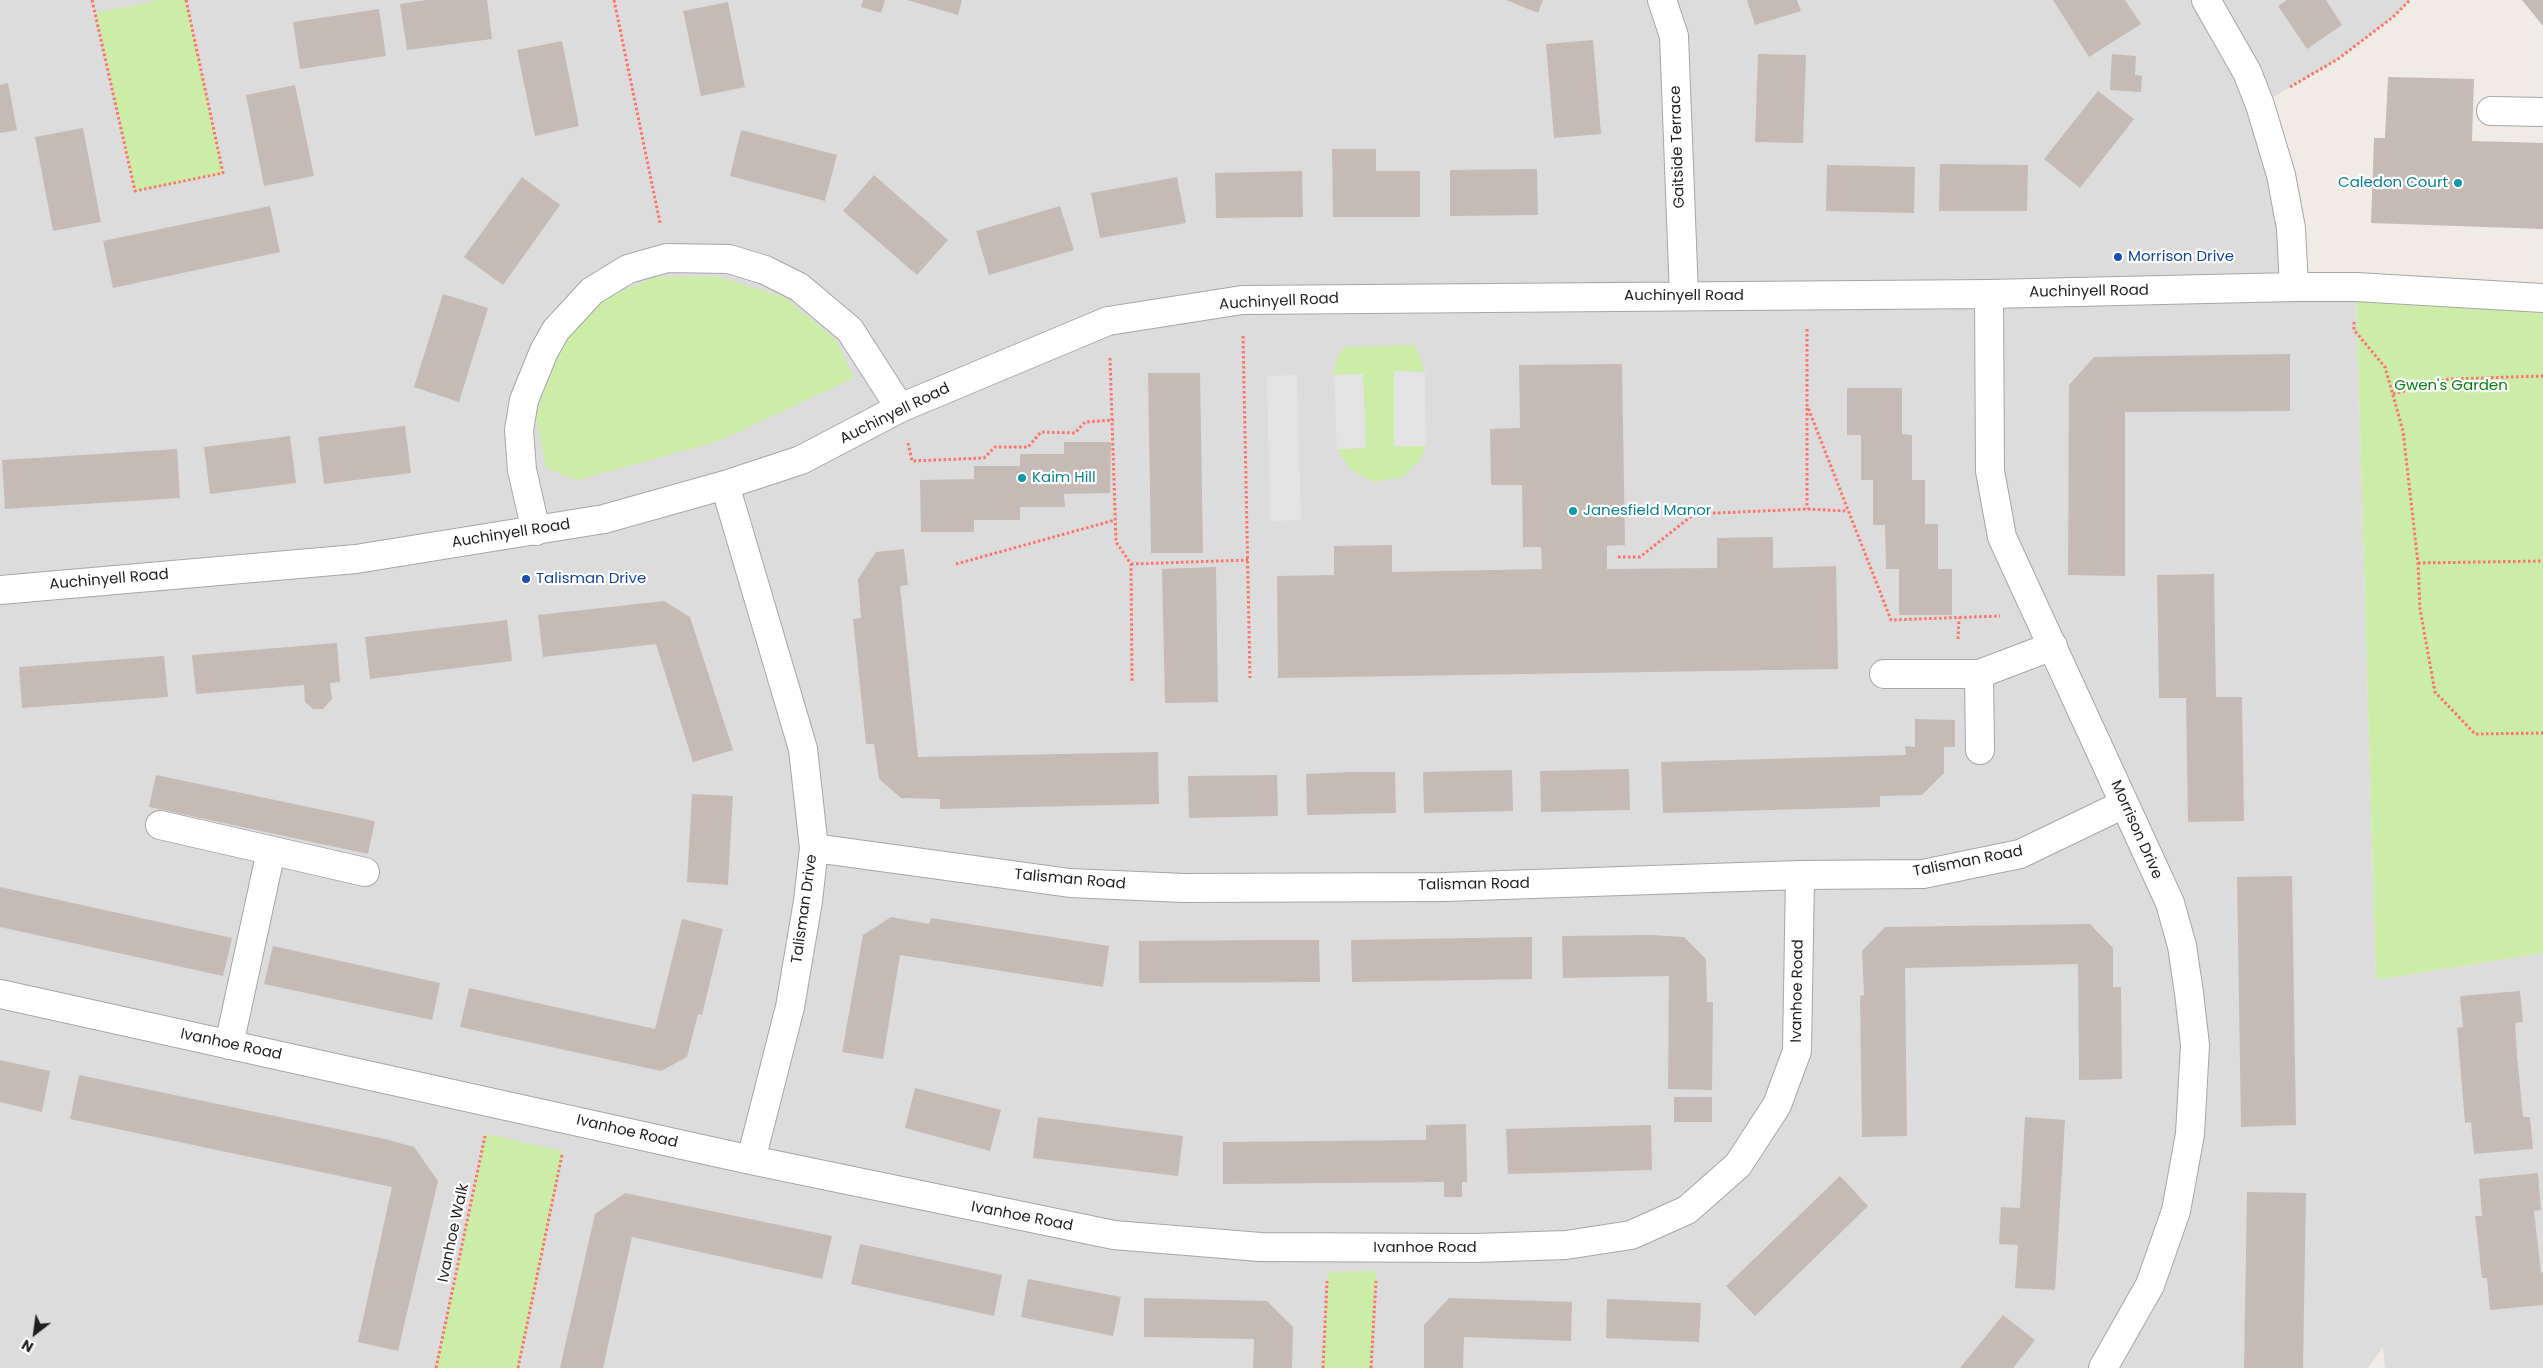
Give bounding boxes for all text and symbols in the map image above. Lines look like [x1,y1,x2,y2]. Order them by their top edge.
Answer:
street label: Gaitside Terrace [1667,85,1689,209]
place label: Caledon Court [2338,174,2448,192]
marker: Caledon Court [2452,177,2464,189]
place label: Morrison Drive [2128,248,2234,266]
marker: Morrison Drive [2112,251,2124,263]
street label: Auchinyell Road [2029,282,2149,302]
street label: Auchinyell Road [1624,287,1744,305]
street label: Auchinyell Road [1219,290,1339,314]
park label: Gwen's Garden [2394,377,2508,395]
street label: Auchinyell Road [837,380,953,448]
place label: Kaim Hill [1032,469,1096,487]
marker: Kaim Hill [1016,472,1028,484]
place label: Janesfield Manor [1583,502,1711,520]
marker: Janesfield Manor [1567,505,1579,517]
street label: Auchinyell Road [450,516,572,552]
street label: Auchinyell Road [49,566,169,594]
place label: Talisman Drive [536,570,646,588]
marker: Talisman Drive [520,573,532,585]
street label: Morrison Drive [2106,778,2166,882]
street label: Talisman Road [1911,843,2025,881]
street label: Talisman Drive [788,853,822,965]
street label: Talisman Road [1014,866,1126,894]
street label: Talisman Road [1418,875,1530,895]
street label: Ivanhoe Road [1788,939,1808,1043]
street label: Ivanhoe Road [179,1025,283,1065]
street label: Ivanhoe Road [575,1112,679,1152]
street label: Ivanhoe Walk [435,1182,473,1284]
street label: Ivanhoe Road [970,1198,1074,1236]
street label: Ivanhoe Road [1373,1239,1477,1257]
north arrow [10,1308,60,1358]
text: N [18,1335,37,1357]

